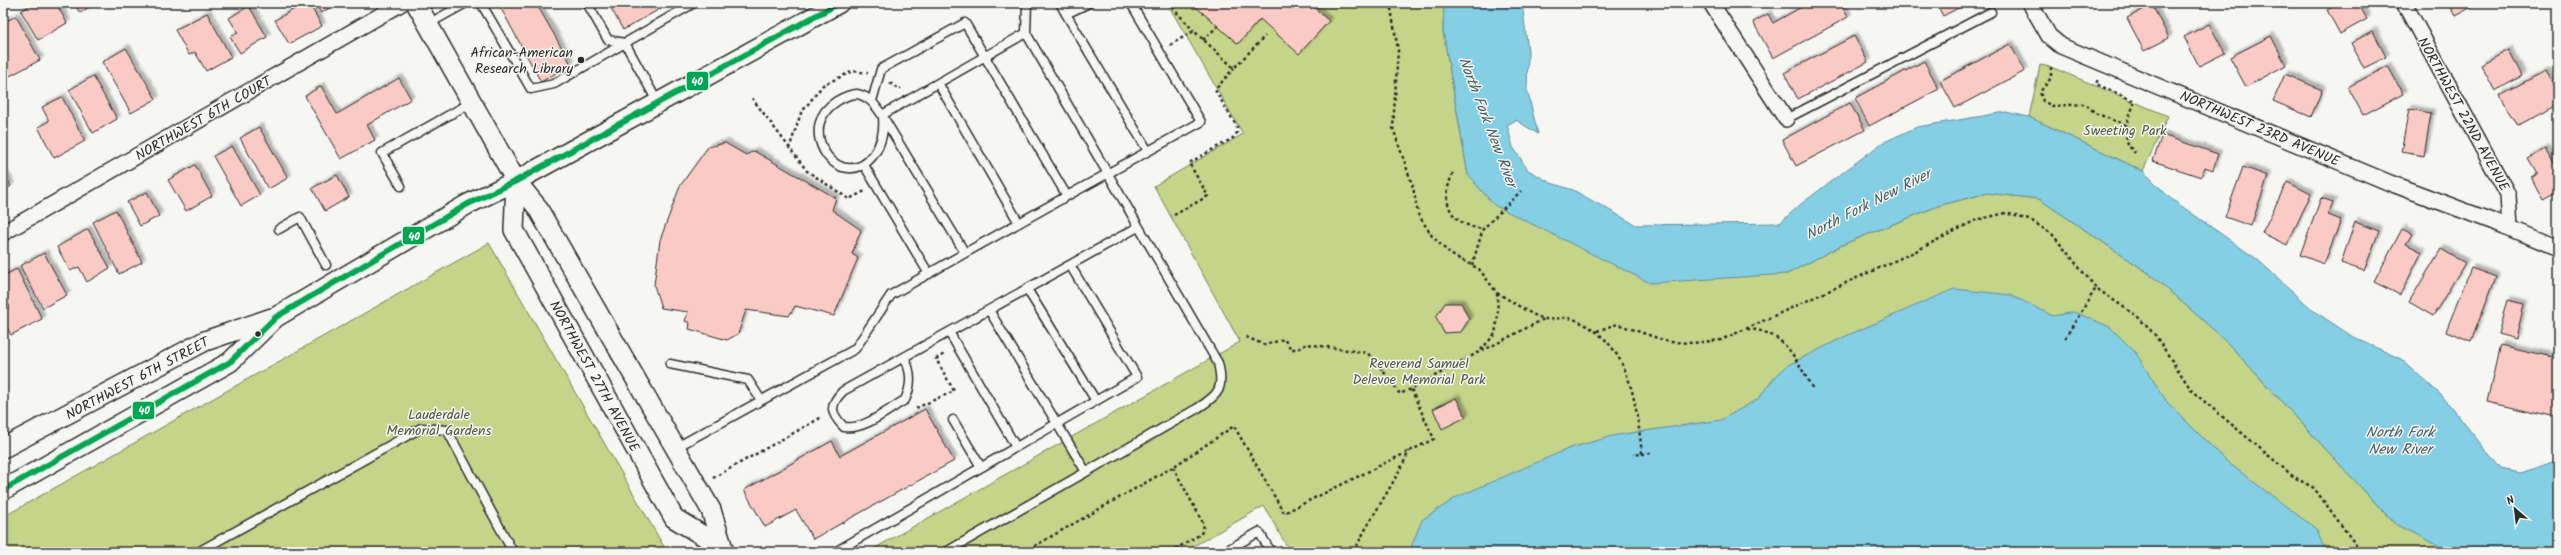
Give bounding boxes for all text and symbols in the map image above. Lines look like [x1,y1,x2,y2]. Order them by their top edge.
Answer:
street label: NORTHWEST 22ND AVENUE [2411,33,2515,196]
place label: African-American Research Library [470,42,573,80]
water label: North Fork New River [1451,54,1524,194]
marker: African-American Research Library [576,55,586,65]
street label: NORTHWEST 6TH COURT [131,70,277,167]
line badge: 40 [686,71,709,91]
text: 40 [691,73,703,91]
street label: NORTHWEST 23RD AVENUE [2176,85,2344,173]
park label: Sweeting Park [2083,120,2167,142]
water label: North Fork New River [1802,162,1938,247]
line badge: 40 [402,226,425,245]
text: 40 [408,228,420,246]
street label: NORTHWEST 27TH AVENUE [543,297,645,457]
unlabelled marker [253,329,263,339]
street label: NORTHWEST 6TH STREET [62,331,215,426]
park label: Reverend Samuel Delevoe Memorial Park [1353,353,1486,391]
line badge: 40 [132,401,155,420]
text: 40 [138,402,150,420]
park label: Lauderdale Memorial Gardens [387,404,491,442]
water label: North Fork New River [2366,421,2436,462]
north arrow [2495,489,2535,529]
text: N [2503,491,2518,511]

